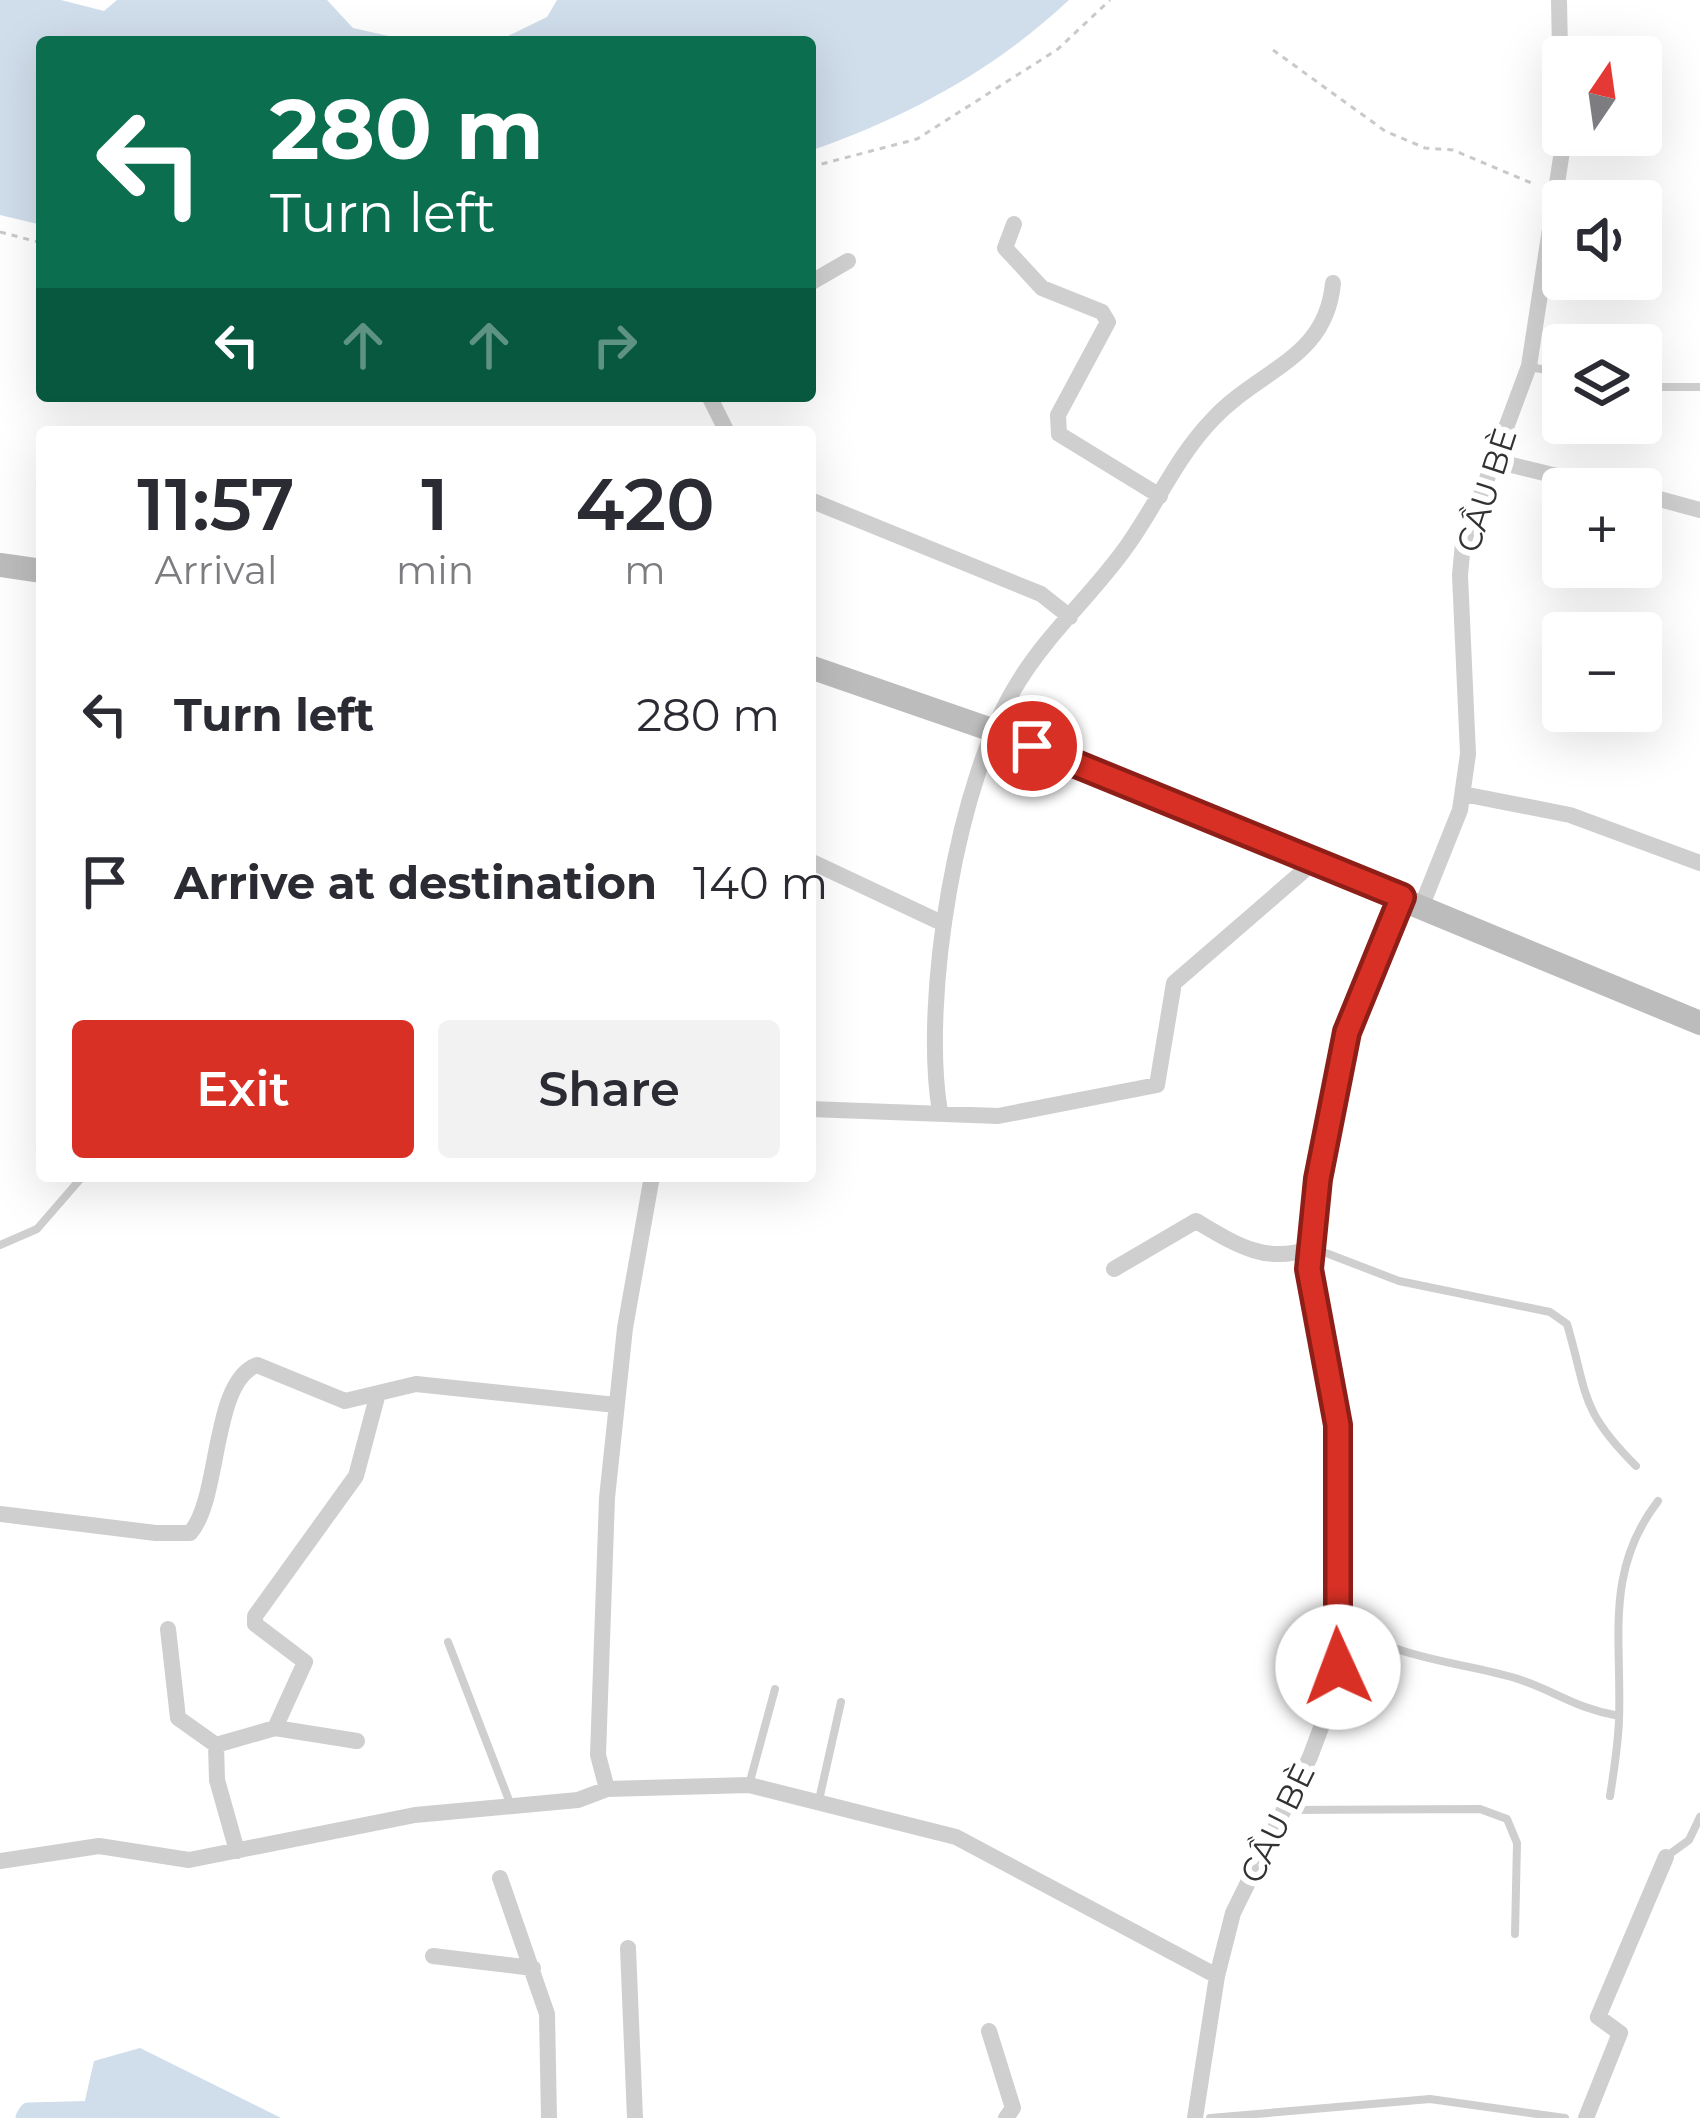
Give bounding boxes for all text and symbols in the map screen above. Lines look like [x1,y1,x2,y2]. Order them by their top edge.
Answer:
north arrow [1542,36,1662,156]
map controls [1542,36,1662,732]
text: 280 m [270,78,544,180]
icon: left [72,84,228,240]
text: Turn left [270,180,496,246]
button: sound [1542,180,1662,300]
icon: left [204,312,270,378]
icon: ahead [330,312,396,378]
icon: ahead [456,312,522,378]
icon: right [582,312,648,378]
button: layers [1542,324,1662,444]
street label: CẦU BÈ [1447,423,1525,557]
text: 11:57 [137,460,295,548]
text: 1 [421,460,449,548]
text: 420 [575,460,715,548]
button: + [1542,468,1662,588]
text: Arrival [154,546,277,594]
text: min [396,546,474,594]
text: m [624,546,666,594]
button: − [1542,612,1662,732]
icon: left [72,681,138,747]
text: Turn left [174,687,374,742]
text: 280 m [636,687,780,742]
pin [981,695,1083,797]
icon: arrive [999,713,1065,779]
icon: arrive [72,849,138,915]
text: Arrive at destination [174,855,657,910]
text: 140 m [693,855,828,910]
button: Exit [72,1020,414,1158]
button: Share [438,1020,780,1158]
position arrow [1275,1604,1401,1730]
street label: CẦU BÈ [1231,1757,1323,1889]

